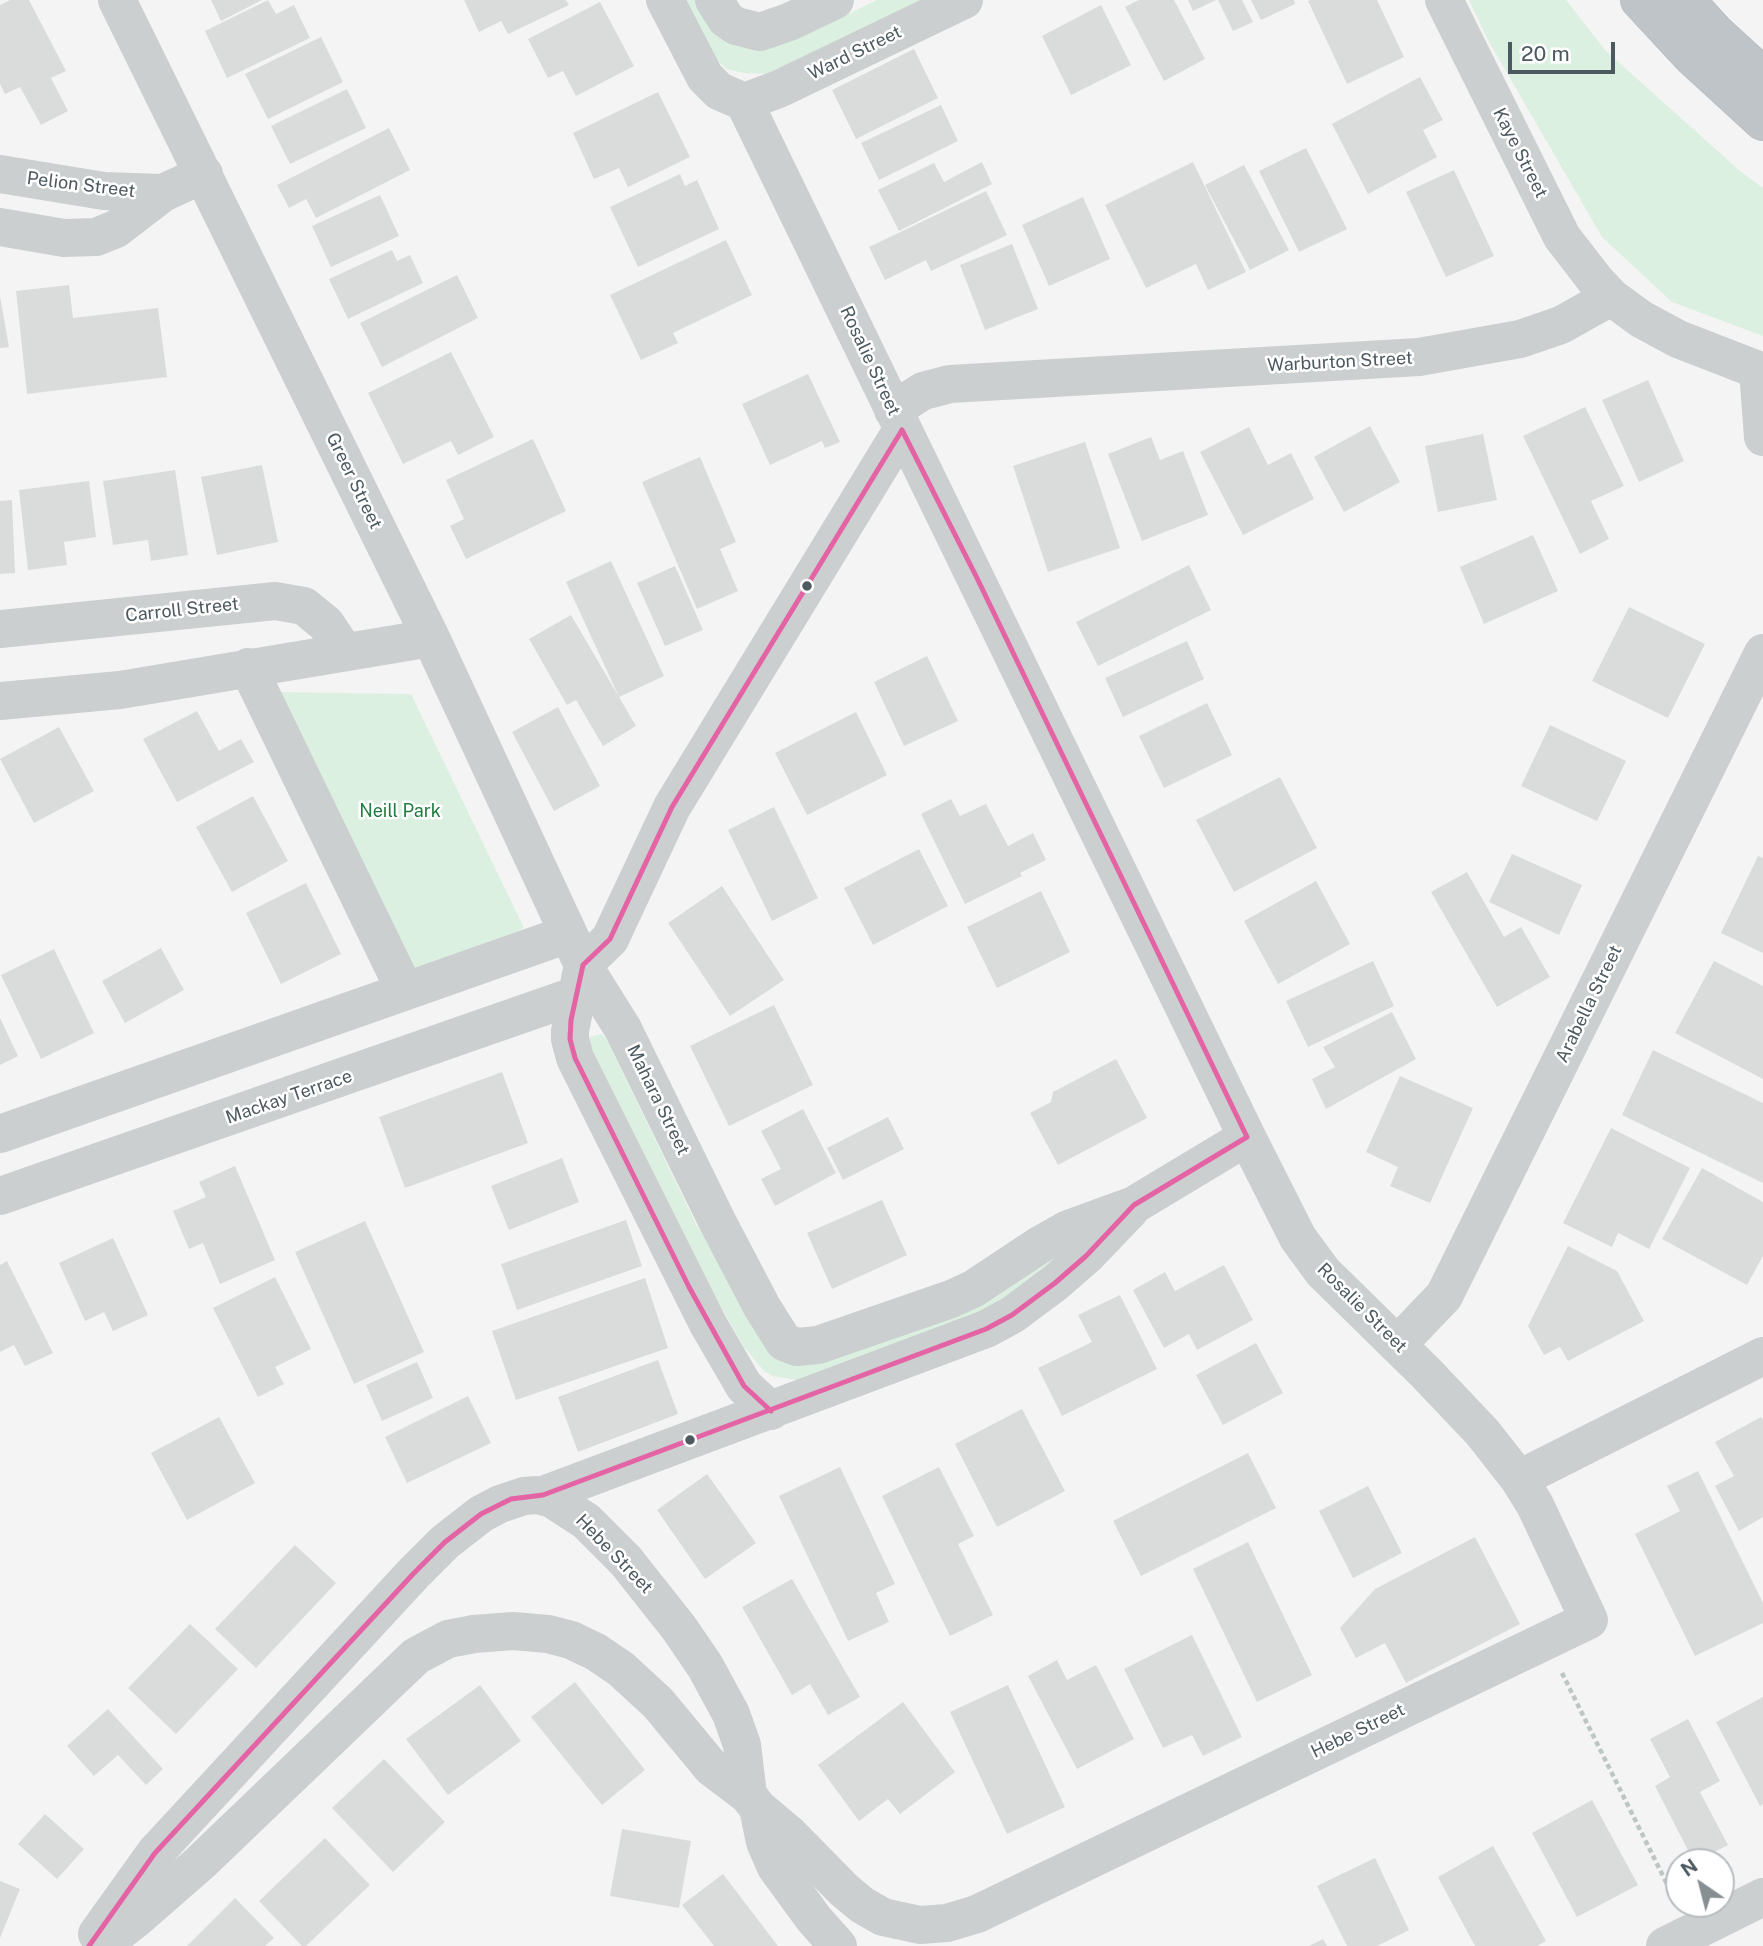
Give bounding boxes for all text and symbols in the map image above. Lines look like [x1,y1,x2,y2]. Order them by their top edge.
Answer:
street label: Ward Street [805,21,905,85]
scale bar [1511,28,1618,72]
text: 20 m [1521,41,1570,66]
street label: Kaye Street [1488,104,1552,202]
street label: Pelion Street [26,168,136,202]
street label: Rosalie Street [835,303,905,419]
street label: Warburton Street [1267,347,1413,377]
street label: Greer Street [321,429,387,533]
unlabelled marker [800,579,814,593]
street label: Carroll Street [124,593,240,627]
park label: Neill Park [359,800,441,822]
street label: Arabella Street [1551,942,1627,1066]
street label: Mahara Street [622,1041,694,1159]
street label: Mackay Terrace [223,1065,355,1129]
street label: Rosalie Street [1313,1259,1411,1357]
unlabelled marker [683,1433,697,1447]
street label: Hebe Street [571,1510,657,1598]
street label: Hebe Street [1308,1699,1408,1763]
north arrow [1665,1848,1735,1918]
text: N [1677,1854,1701,1881]

